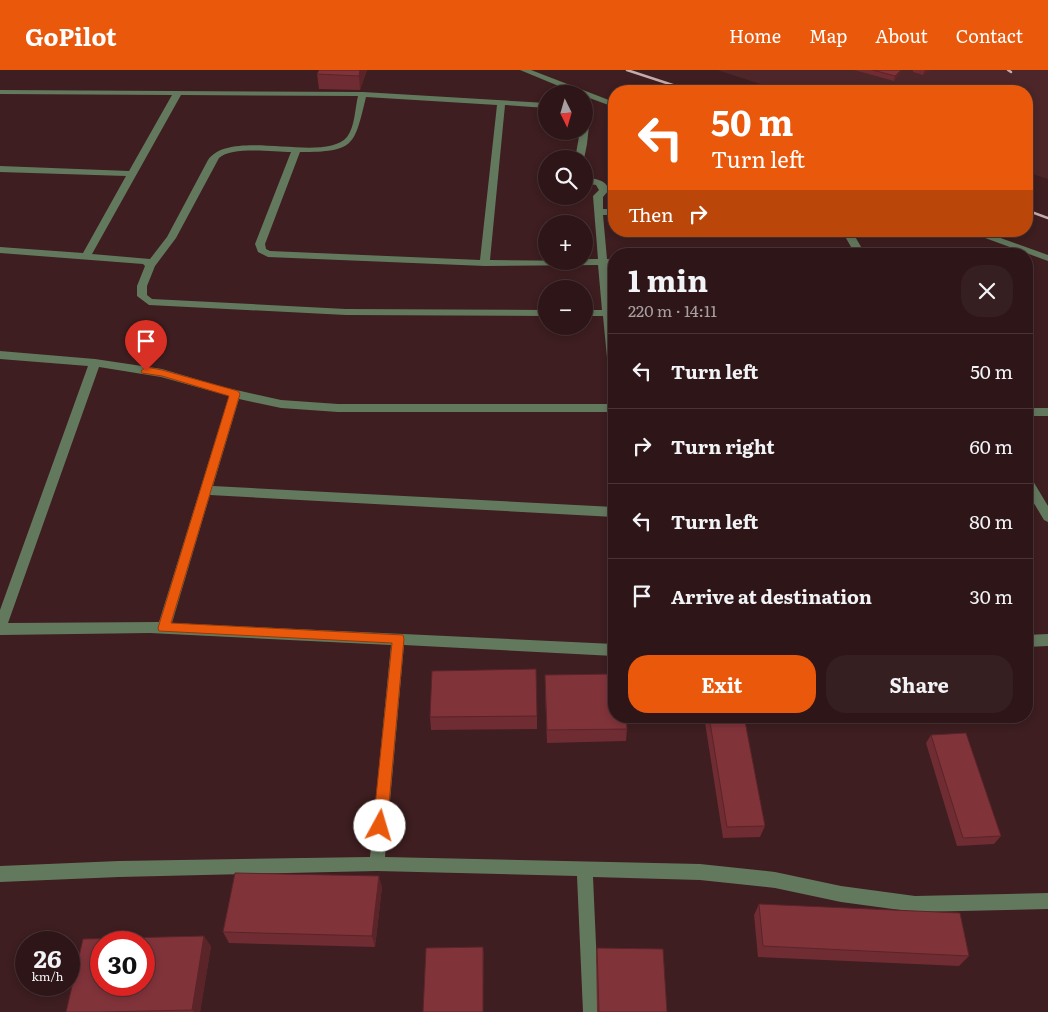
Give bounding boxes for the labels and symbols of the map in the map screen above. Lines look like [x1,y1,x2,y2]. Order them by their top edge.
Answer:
north arrow [538,85,592,140]
pin [125,320,167,371]
position arrow [353,799,405,851]
speed limit sign: 30 [90,931,155,996]

